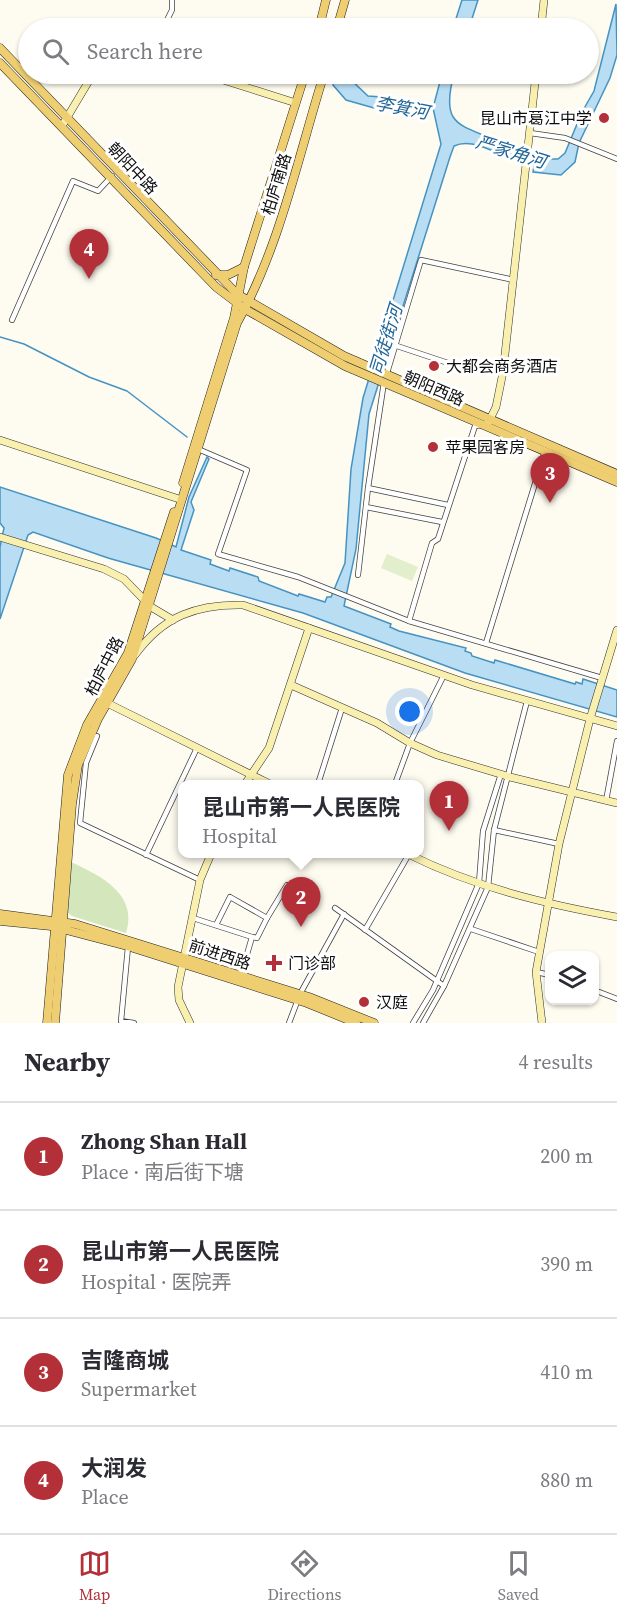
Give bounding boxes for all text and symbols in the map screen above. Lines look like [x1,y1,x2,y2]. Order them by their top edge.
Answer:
search box [18,18,599,84]
icon: search [39,35,72,68]
text: Search here [87,36,203,66]
water label: 李箕河 [373,90,434,126]
place label: 昆山市葛江中学 [480,107,592,129]
marker: 昆山市葛江中学 [597,111,611,125]
water label: 严家角河 [473,129,552,175]
street label: 朝阳中路 [103,137,163,199]
street label: 柏庐南路 [256,150,296,218]
pin: 4 [70,230,109,279]
water label: 司徒街河 [363,299,409,378]
place label: 大都会商务酒店 [446,355,558,377]
marker: 大都会商务酒店 [427,359,441,373]
street label: 朝阳西路 [400,365,468,411]
place label: 苹果园客房 [445,436,525,458]
marker: 苹果园客房 [426,440,440,454]
pin: 3 [530,454,570,503]
street label: 柏庐中路 [80,632,128,700]
your location [395,697,424,726]
popup [178,780,424,858]
pin: 1 [430,782,468,831]
text: 昆山市第一人民医院 [202,792,400,822]
text: Hospital [202,822,277,850]
pin: 2 [282,878,320,927]
street label: 前进西路 [186,934,254,974]
map controls [545,951,599,1005]
button: layers [545,951,599,1005]
place label: 门诊部 [288,952,336,974]
marker: 门诊部 [265,954,283,972]
place label: 汉庭 [376,991,408,1013]
marker: 汉庭 [357,995,371,1009]
text: Nearby [24,1044,110,1080]
text: 4 results [518,1048,593,1076]
text: Zhong Shan Hall [81,1126,247,1156]
text: 1 [38,1142,49,1170]
text: 200 m [540,1142,593,1170]
text: Place · 南后街下塘 [81,1158,244,1186]
text: 昆山市第一人民医院 [81,1236,279,1266]
text: 2 [38,1250,49,1278]
text: 390 m [540,1250,593,1278]
text: Hospital · 医院弄 [81,1268,231,1296]
text: 吉隆商城 [81,1345,169,1375]
text: 3 [38,1358,49,1386]
text: 410 m [540,1358,593,1386]
text: Supermarket [81,1375,196,1403]
text: 大润发 [81,1453,147,1483]
text: 4 [38,1466,49,1494]
text: 880 m [540,1466,593,1494]
text: Place [81,1483,129,1511]
tab: Map [78,1547,111,1605]
tab: Directions [267,1547,342,1605]
tab: Saved [498,1547,539,1605]

